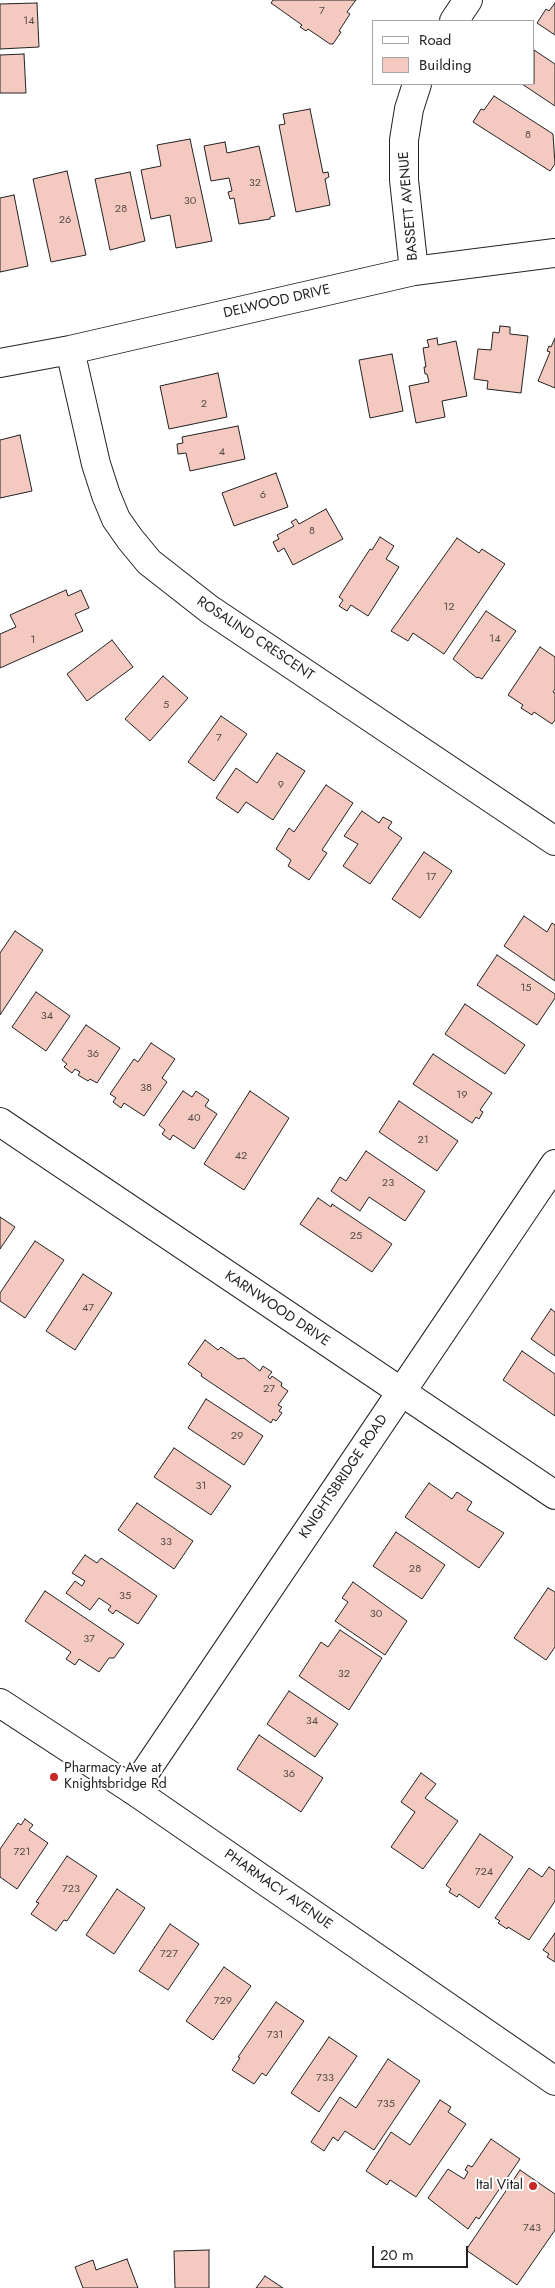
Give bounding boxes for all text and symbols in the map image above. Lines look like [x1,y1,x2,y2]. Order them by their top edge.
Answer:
house number: 7 [319,4,325,18]
house number: 14 [23,14,35,28]
legend [372,20,535,85]
text: Road [419,29,451,51]
text: Building [419,54,471,76]
house number: 8 [525,128,531,142]
street label: BASSETT AVENUE [396,151,422,261]
house number: 32 [249,176,261,190]
house number: 30 [184,194,196,208]
house number: 28 [115,202,127,216]
house number: 26 [59,213,71,227]
street label: DELWOOD DRIVE [222,282,332,322]
house number: 2 [201,397,207,411]
house number: 4 [219,445,225,459]
house number: 6 [260,488,266,502]
house number: 8 [309,524,315,538]
street label: ROSALIND CRESCENT [193,594,317,684]
house number: 12 [443,600,455,614]
house number: 14 [489,632,501,646]
house number: 1 [31,633,35,647]
house number: 5 [163,698,169,712]
house number: 7 [216,731,222,745]
house number: 9 [278,778,284,792]
house number: 17 [426,870,436,884]
house number: 15 [520,981,532,995]
house number: 34 [41,1009,53,1023]
house number: 36 [87,1047,99,1061]
house number: 38 [140,1081,152,1095]
house number: 19 [456,1088,468,1102]
house number: 40 [187,1111,201,1125]
house number: 21 [417,1133,429,1147]
house number: 42 [235,1149,247,1163]
house number: 23 [382,1176,394,1190]
house number: 25 [350,1229,362,1243]
street label: KARNWOOD DRIVE [221,1268,333,1350]
house number: 47 [82,1301,94,1315]
house number: 27 [263,1382,275,1396]
street label: KNIGHTSBRIDGE ROAD [296,1412,392,1542]
house number: 29 [231,1429,243,1443]
house number: 31 [196,1479,206,1493]
house number: 33 [160,1535,172,1549]
house number: 28 [409,1562,421,1576]
house number: 35 [119,1589,131,1603]
house number: 30 [370,1607,382,1621]
house number: 37 [83,1632,95,1646]
house number: 32 [338,1667,350,1681]
house number: 34 [306,1714,318,1728]
place label: Pharmacy Ave at Knightsbridge Rd [64,1761,167,1794]
house number: 36 [283,1767,295,1781]
marker: Pharmacy Ave at Knightsbridge Rd [48,1771,60,1783]
house number: 721 [14,1845,30,1859]
street label: PHARMACY AVENUE [221,1846,335,1934]
house number: 724 [475,1865,493,1879]
house number: 723 [62,1882,80,1896]
house number: 727 [160,1947,178,1961]
house number: 729 [214,1994,232,2008]
house number: 731 [267,2028,283,2042]
house number: 733 [316,2071,334,2085]
house number: 735 [377,2097,395,2111]
place label: Ital Vital [476,2178,523,2194]
marker: Ital Vital [527,2180,539,2192]
house number: 743 [523,2221,541,2235]
scale bar [375,2236,471,2268]
text: 20 m [380,2244,414,2266]

